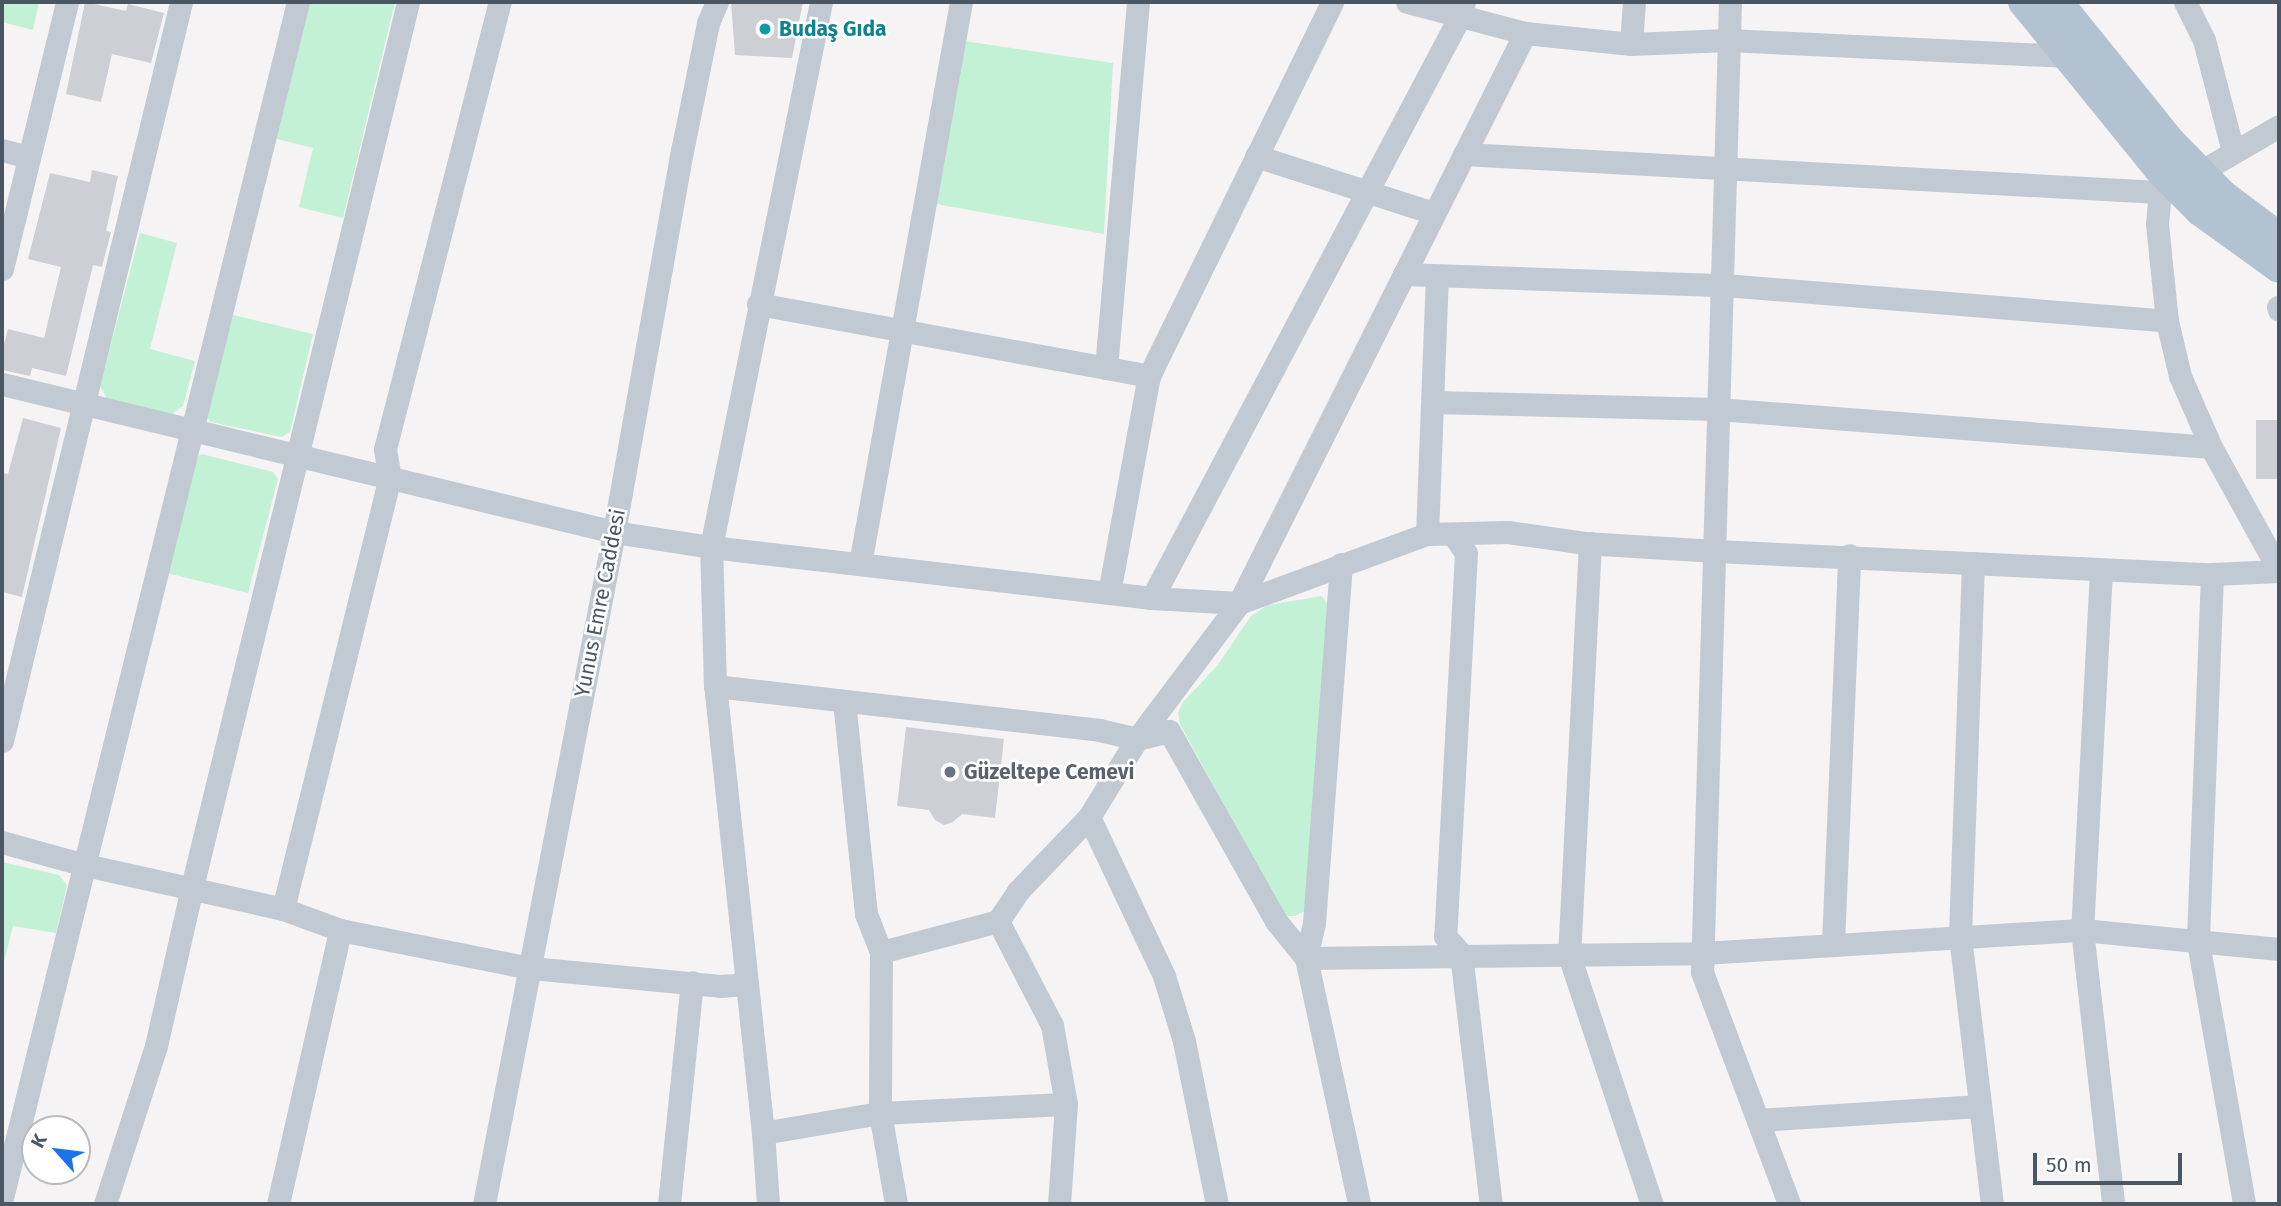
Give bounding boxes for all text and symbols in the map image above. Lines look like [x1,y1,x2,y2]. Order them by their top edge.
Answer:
place label: Budaş Gıda [779,16,887,42]
marker: Budaş Gıda [757,21,773,37]
street label: Yunus Emre Caddesi [569,507,631,699]
place label: Güzeltepe Cemevi [964,759,1134,785]
marker: Güzeltepe Cemevi [942,764,958,780]
north arrow [21,1115,91,1185]
text: K [26,1130,52,1152]
scale bar [2036,1140,2185,1184]
text: 50 m [2046,1152,2092,1178]

